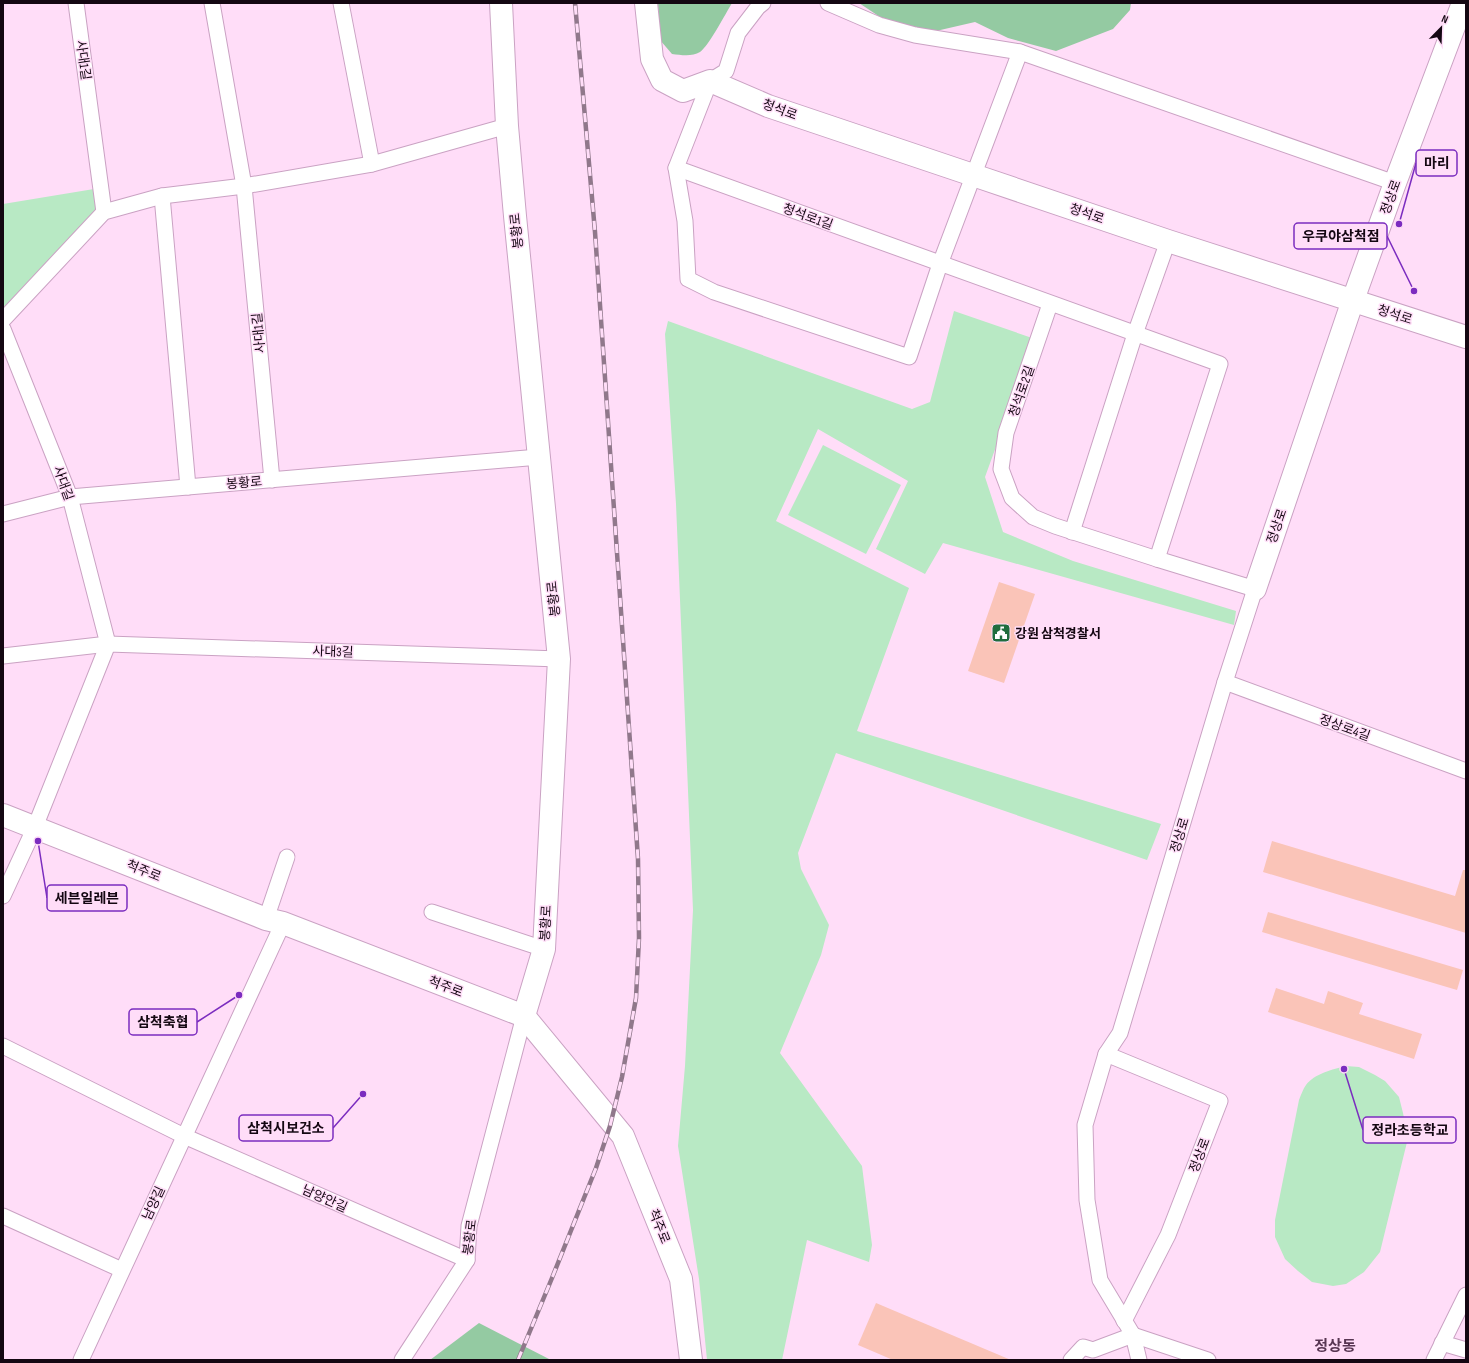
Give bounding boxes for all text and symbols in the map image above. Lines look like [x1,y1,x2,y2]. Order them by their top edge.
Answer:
north arrow [1421,8,1461,48]
text: N [1439,12,1450,26]
street label: 사대1길 [72,39,94,81]
street label: 청석로 [760,96,799,124]
callout: 마리 [1416,150,1457,176]
text: 마리 [1424,155,1450,172]
street label: 정상로 [1377,178,1405,217]
street label: 청석로1길 [780,200,835,233]
street label: 청석로 [1067,201,1106,227]
street label: 봉황로 [507,212,527,250]
callout: 우쿠야삼척점 [1294,223,1387,249]
text: 우쿠야삼척점 [1302,228,1380,245]
street label: 청석로 [1375,302,1414,328]
street label: 사대1길 [249,312,269,354]
street label: 청석로2길 [1006,364,1038,419]
street label: 사대길 [49,464,77,503]
street label: 봉황로 [226,473,263,493]
street label: 정상로 [1264,507,1290,546]
street label: 봉황로 [544,580,564,618]
public building icon: 강원 삼척경찰서 [990,622,1012,644]
place label: 강원 삼척경찰서 [1015,626,1101,642]
street label: 사대3길 [312,643,354,661]
street label: 정상로4길 [1317,711,1372,745]
street label: 정상로 [1167,816,1193,855]
street label: 척주로 [124,857,163,885]
callout: 세븐일레븐 [47,885,127,911]
text: 세븐일레븐 [55,890,119,907]
street label: 봉황로 [537,905,555,941]
street label: 척주로 [426,973,465,1001]
callout: 삼척축협 [129,1009,197,1035]
text: 삼척축협 [137,1014,189,1031]
callout: 삼척시보건소 [239,1115,333,1141]
callout: 정라초등학교 [1363,1117,1456,1143]
text: 삼척시보건소 [247,1120,325,1137]
text: 정라초등학교 [1371,1122,1449,1139]
street label: 정상로 [1186,1136,1214,1175]
street label: 남양안길 [299,1182,350,1216]
street label: 남양길 [139,1184,169,1223]
street label: 척주로 [645,1207,673,1246]
street label: 봉황로 [460,1218,480,1256]
district label: 정상동 [1314,1337,1356,1356]

